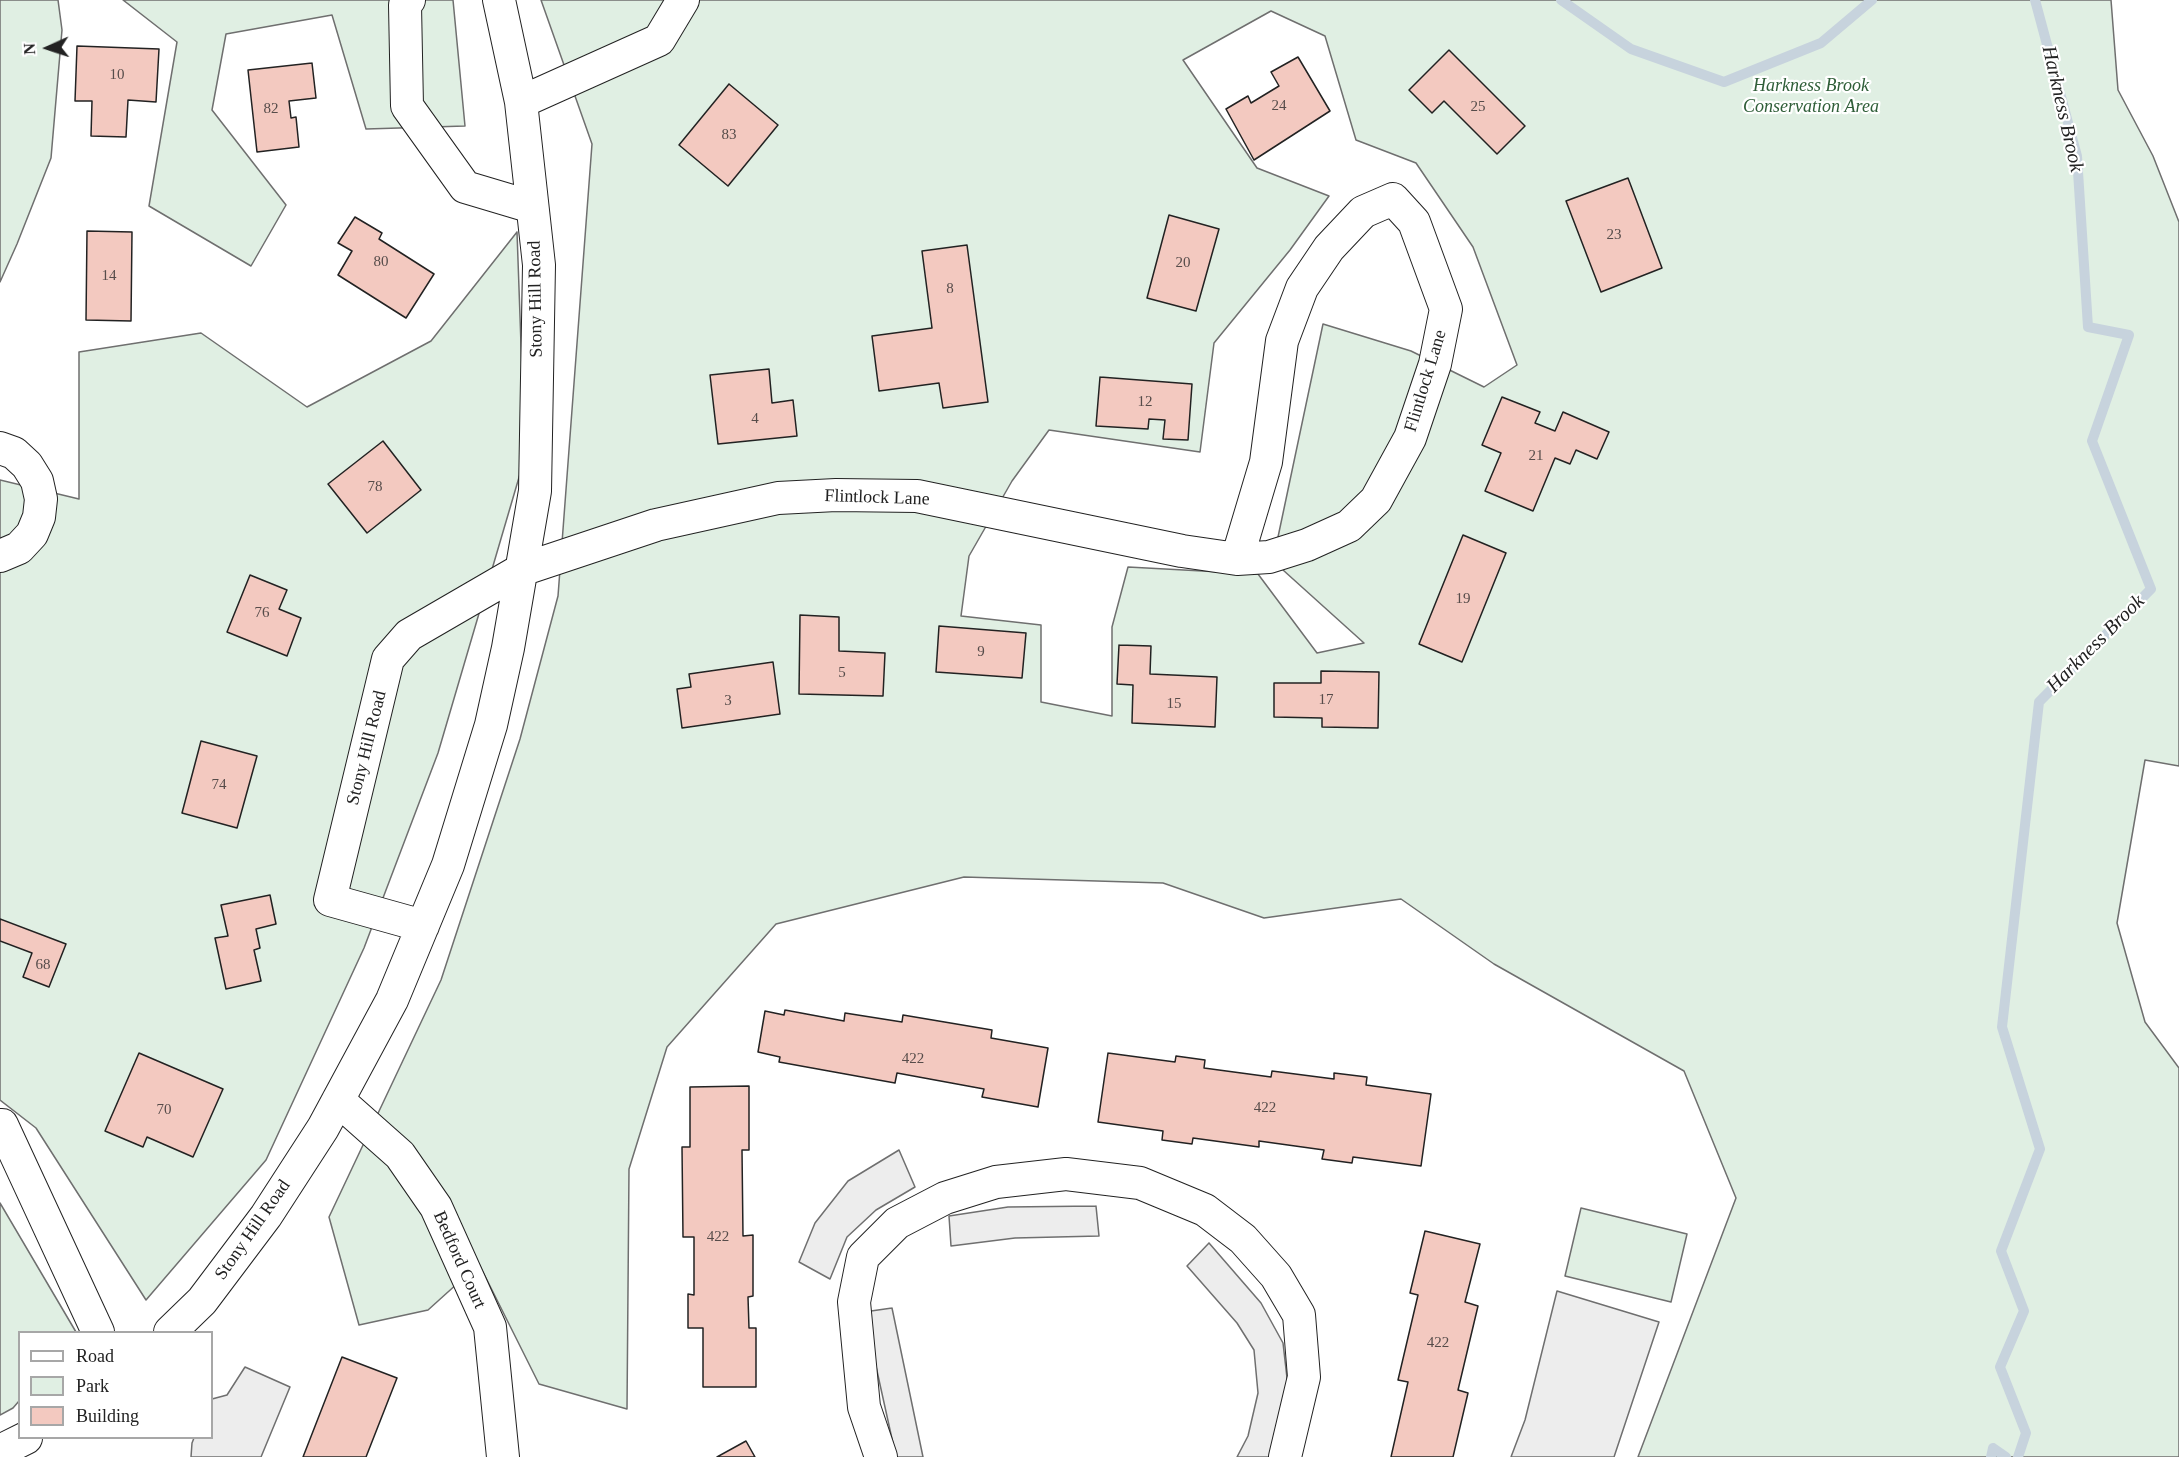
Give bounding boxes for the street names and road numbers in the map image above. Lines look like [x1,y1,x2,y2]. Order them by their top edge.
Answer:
street label: Stony Hill Road [524,240,548,358]
street label: Flintlock Lane [1400,327,1452,435]
street label: Flintlock Lane [824,485,930,511]
street label: Stony Hill Road [342,689,392,807]
street label: Stony Hill Road [211,1176,295,1284]
street label: Bedford Court [428,1208,490,1312]

